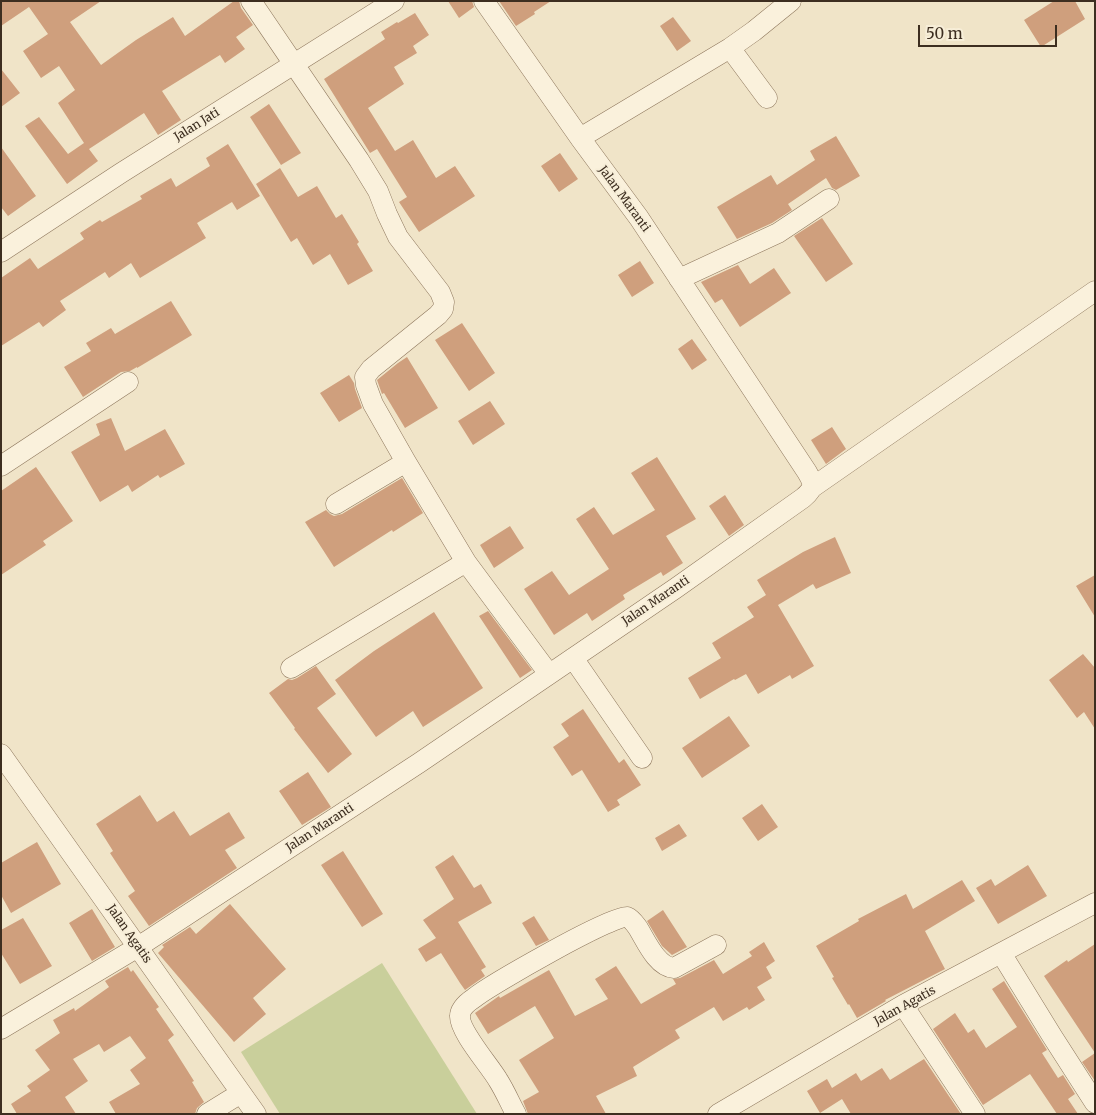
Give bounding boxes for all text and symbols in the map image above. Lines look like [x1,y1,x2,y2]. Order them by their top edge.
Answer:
scale bar [921,15,1060,47]
text: 50 m [926,24,963,43]
street label: Jalan Jati [172,105,222,145]
street label: Jalan Maranti [595,163,653,235]
street label: Jalan Maranti [620,573,692,629]
street label: Jalan Maranti [283,801,357,855]
street label: Jalan Agatis [104,902,154,966]
street label: Jalan Agatis [872,983,938,1029]

